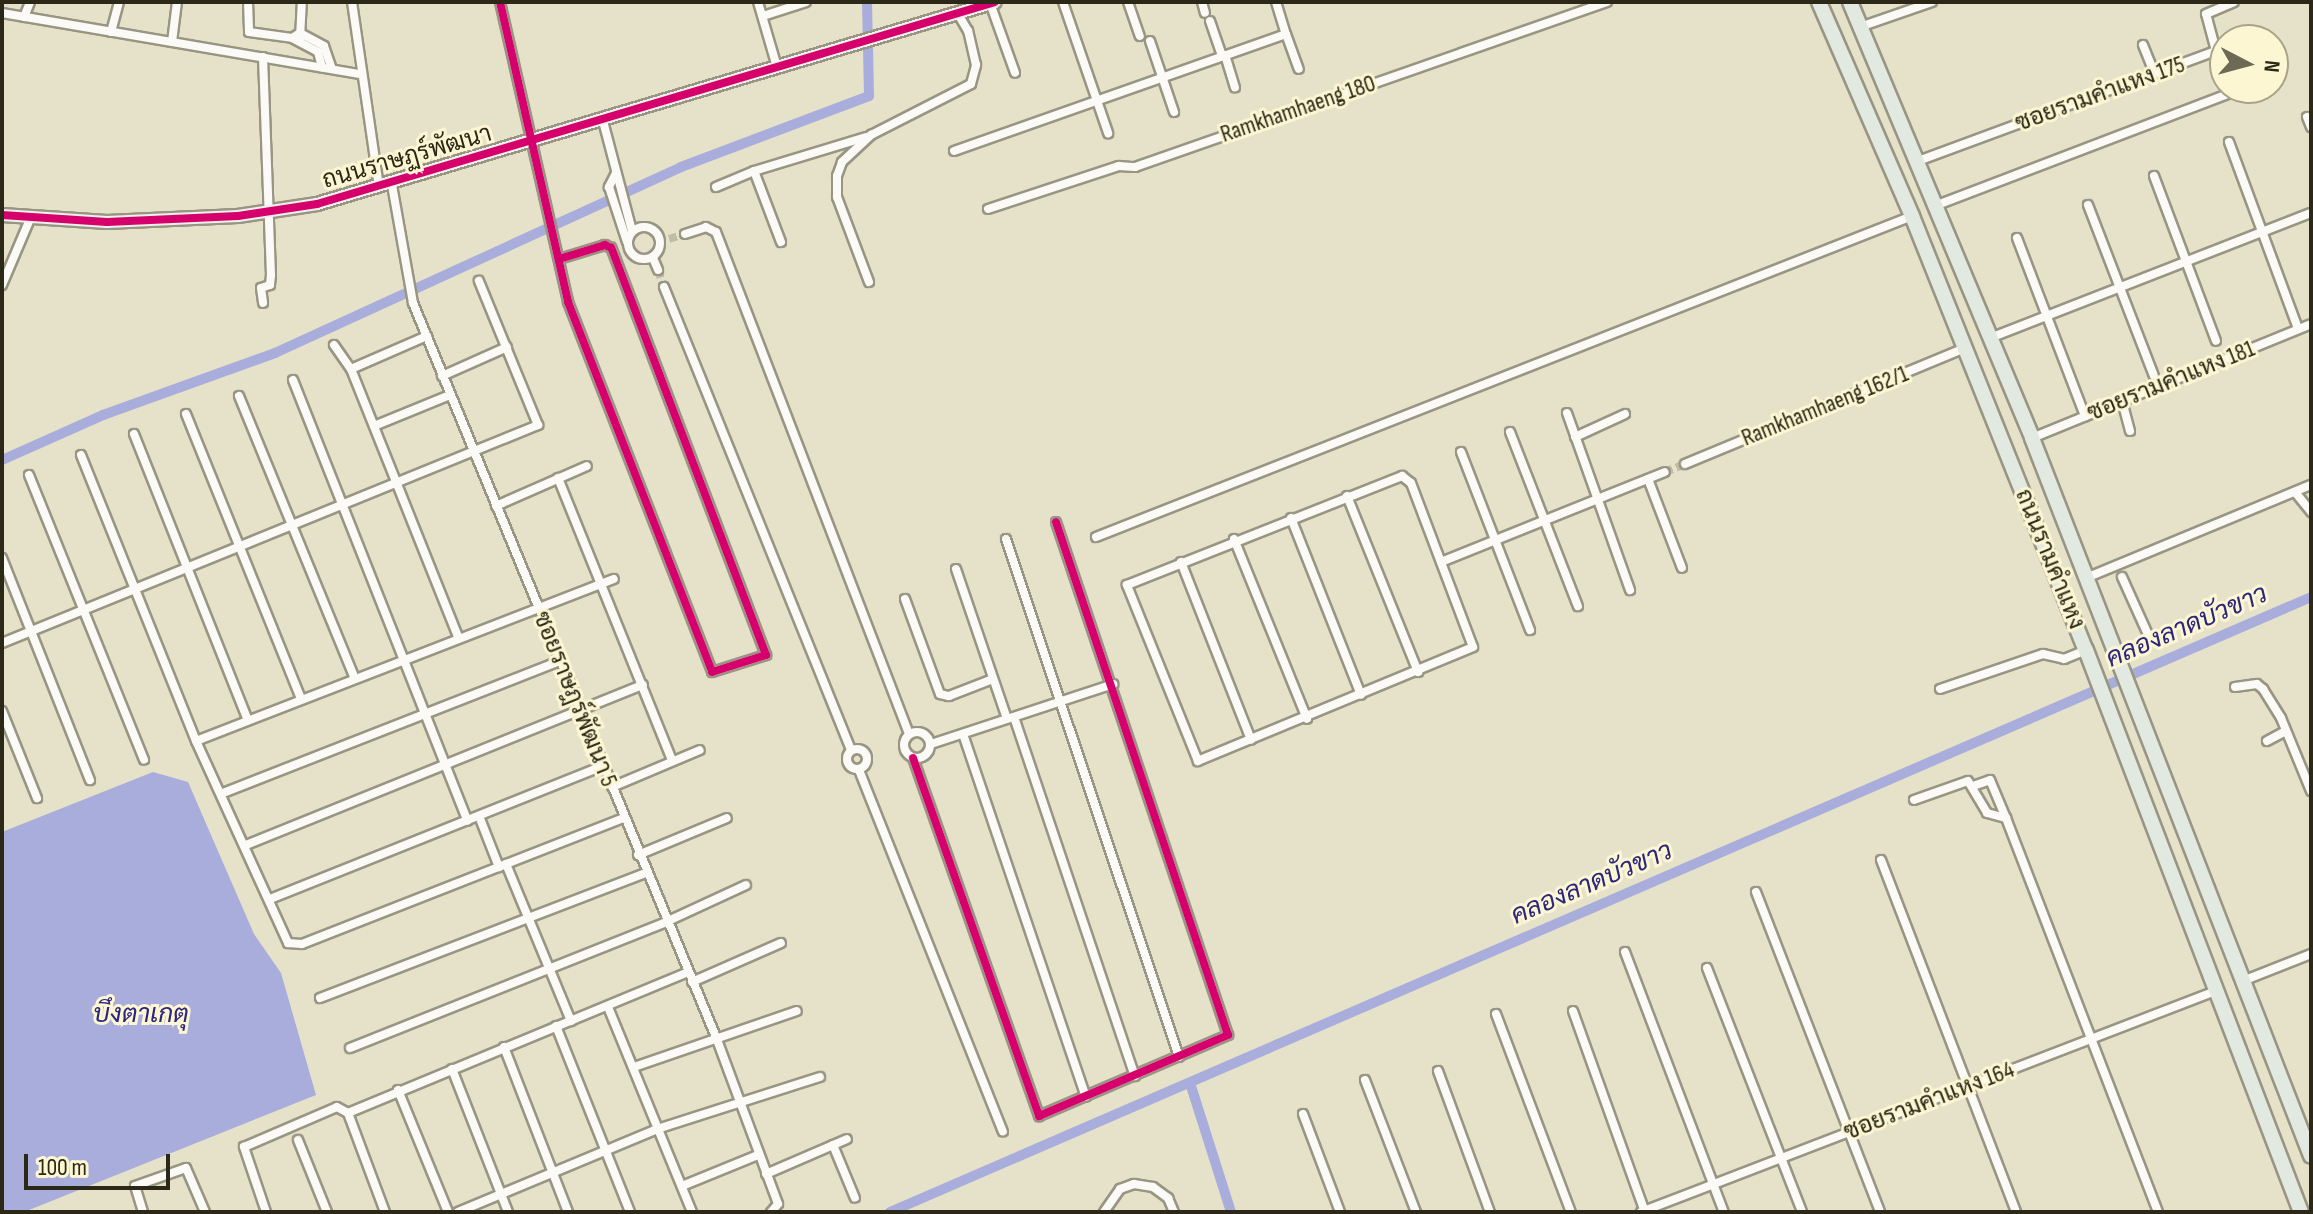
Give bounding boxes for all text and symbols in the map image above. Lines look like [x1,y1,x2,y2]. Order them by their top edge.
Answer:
north arrow [2209,24,2289,104]
street label: ซอยรามคำแหง 175 [2011,50,2189,138]
text: N [2257,59,2285,74]
street label: Ramkhamhaeng 180 [1217,69,1379,149]
street label: ถนนราษฏร์พัฒนา [319,119,495,195]
street label: ซอยรามคำแหง 181 [2083,334,2259,428]
street label: Ramkhamhaeng 162/1 [1737,359,1913,453]
street label: ถนนรามคำแหง [2009,485,2091,633]
water label: คลองลาดบัวขาว [2102,579,2272,675]
street label: ซอยราษฎร์พัฒนา 5 [527,607,623,791]
water label: คลองลาดบัวขาว [1507,836,1677,932]
water label: บึงตาเกตุ [93,999,189,1031]
street label: ซอยรามคำแหง 164 [1840,1055,2018,1147]
scale bar [28,1138,174,1188]
text: 100 m [38,1153,87,1182]

